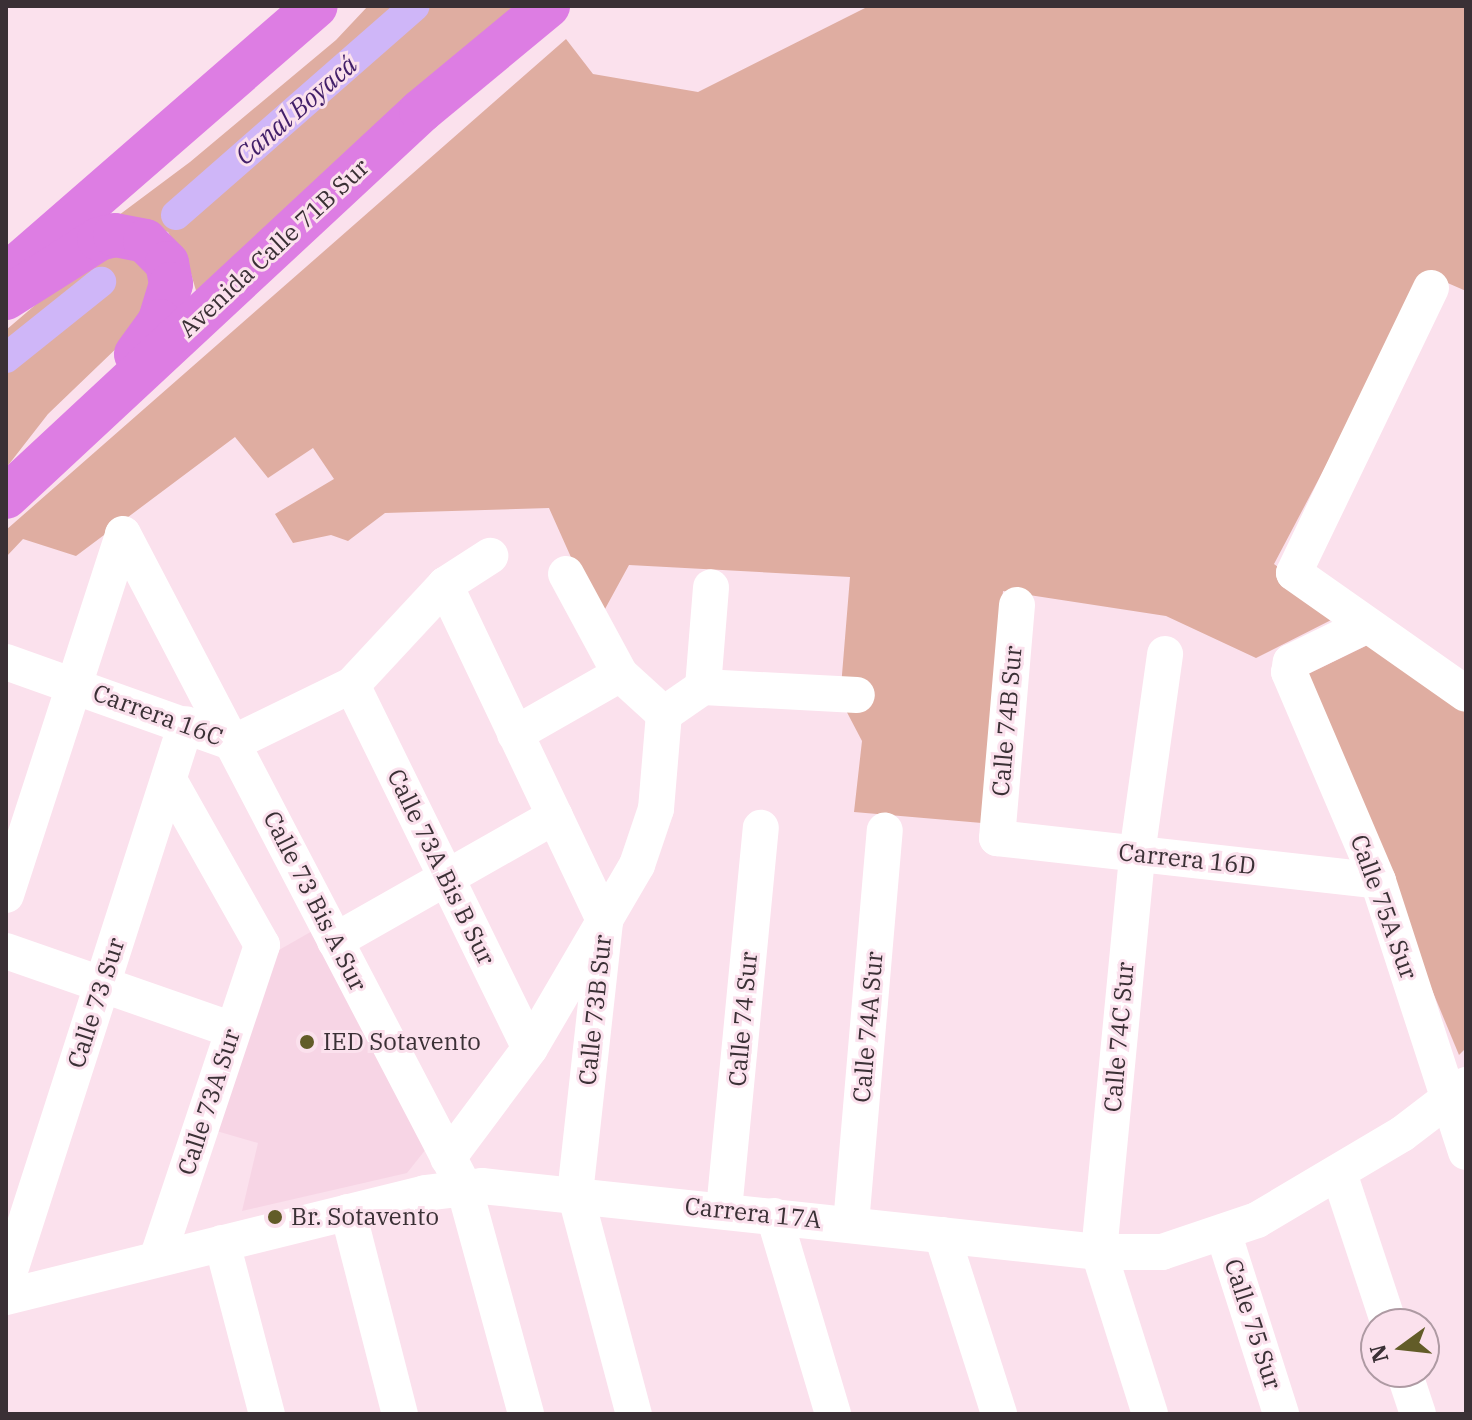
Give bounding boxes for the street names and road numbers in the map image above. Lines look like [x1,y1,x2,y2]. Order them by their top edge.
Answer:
street label: Avenida Calle 71B Sur [173,153,375,343]
street label: Calle 74B Sur [986,644,1028,798]
street label: Carrera 16C [89,678,227,752]
street label: Calle 73A Bis B Sur [381,764,501,970]
street label: Calle 73 Bis A Sur [257,806,373,996]
street label: Calle 75A Sur [1345,831,1423,983]
street label: Carrera 16D [1117,837,1257,881]
street label: Calle 73B Sur [573,933,617,1087]
street label: Calle 73 Sur [61,934,131,1072]
street label: Calle 74 Sur [723,950,763,1088]
street label: Calle 74A Sur [847,950,889,1104]
street label: Calle 74C Sur [1098,961,1140,1113]
street label: Calle 73A Sur [172,1025,246,1179]
street label: Carrera 17A [683,1192,823,1234]
street label: Calle 75 Sur [1218,1255,1288,1393]

